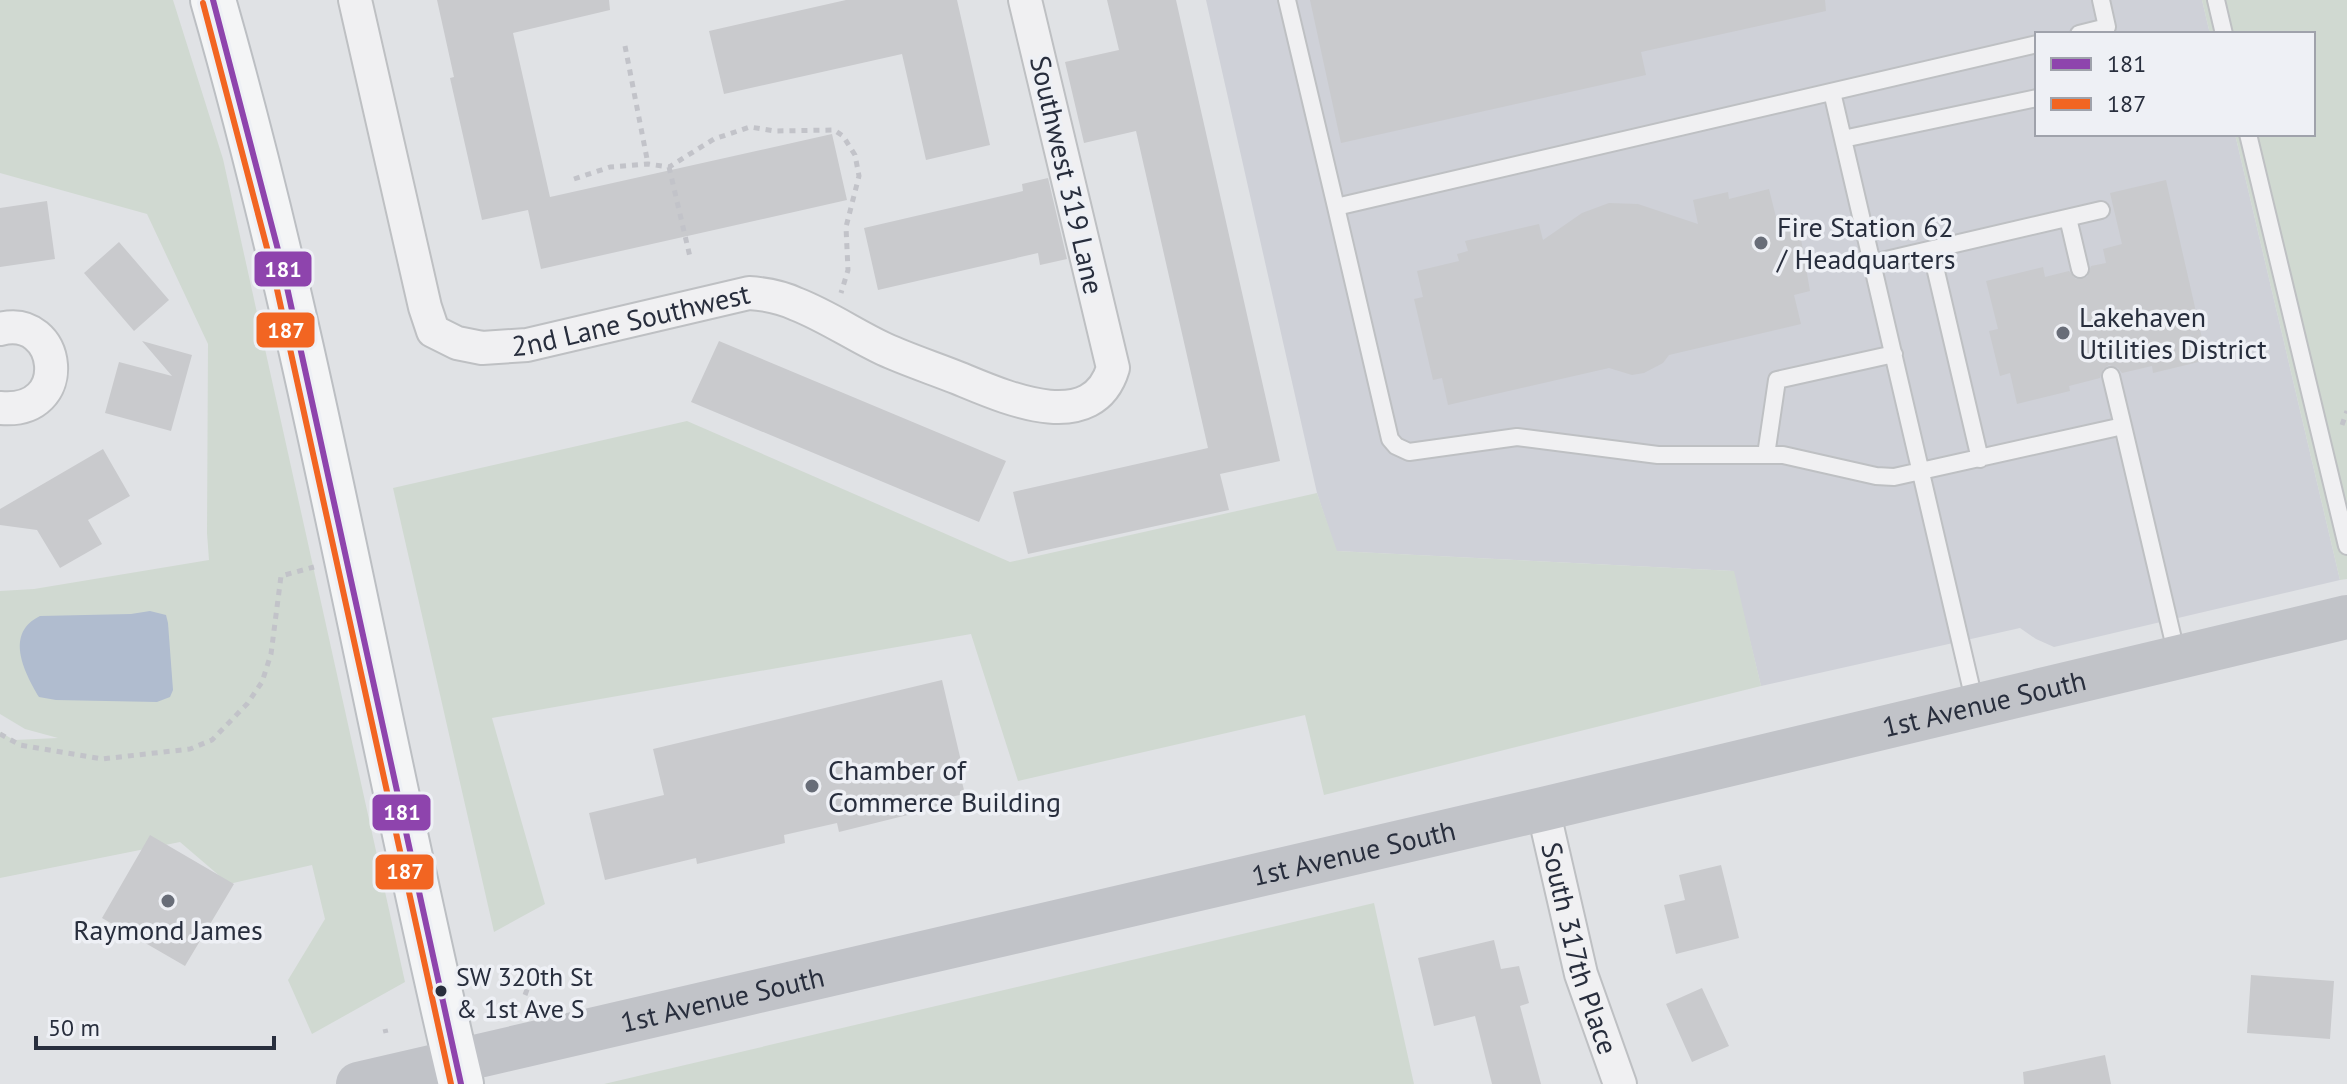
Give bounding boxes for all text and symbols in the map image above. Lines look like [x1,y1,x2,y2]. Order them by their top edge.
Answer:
legend [2035,32,2315,136]
text: 181 [2107,48,2146,79]
street label: Southwest 319 Lane [1022,52,1113,298]
text: 187 [2107,88,2146,119]
place label: Fire Station 62 / Headquarters [1775,208,1955,277]
marker: Fire Station 62 / Headquarters [1752,234,1770,252]
line badge: 181 [253,250,313,288]
text: 181 [264,255,302,283]
street label: 2nd Lane Southwest [510,274,754,364]
place label: Lakehaven Utilities District [2079,298,2267,367]
line badge: 187 [255,311,316,349]
text: 187 [267,316,305,344]
marker: Lakehaven Utilities District [2054,324,2072,342]
street label: 1st Avenue South [1879,661,2089,745]
place label: Chamber of Commerce Building [828,751,1061,820]
marker: Chamber of Commerce Building [803,777,821,795]
line badge: 181 [371,793,432,832]
text: 181 [383,798,421,826]
street label: 1st Avenue South [1248,811,1459,894]
street label: South 317th Place [1533,839,1627,1059]
line badge: 187 [374,853,435,891]
text: 187 [386,857,424,885]
marker: Raymond James [159,892,177,910]
place label: Raymond James [73,911,263,948]
street label: 1st Avenue South [617,957,828,1040]
place label: SW 320th St & 1st Ave S [456,960,593,1025]
marker: SW 320th St & 1st Ave S [433,983,449,999]
scale bar [36,1000,274,1050]
text: 50 m [48,1012,100,1043]

